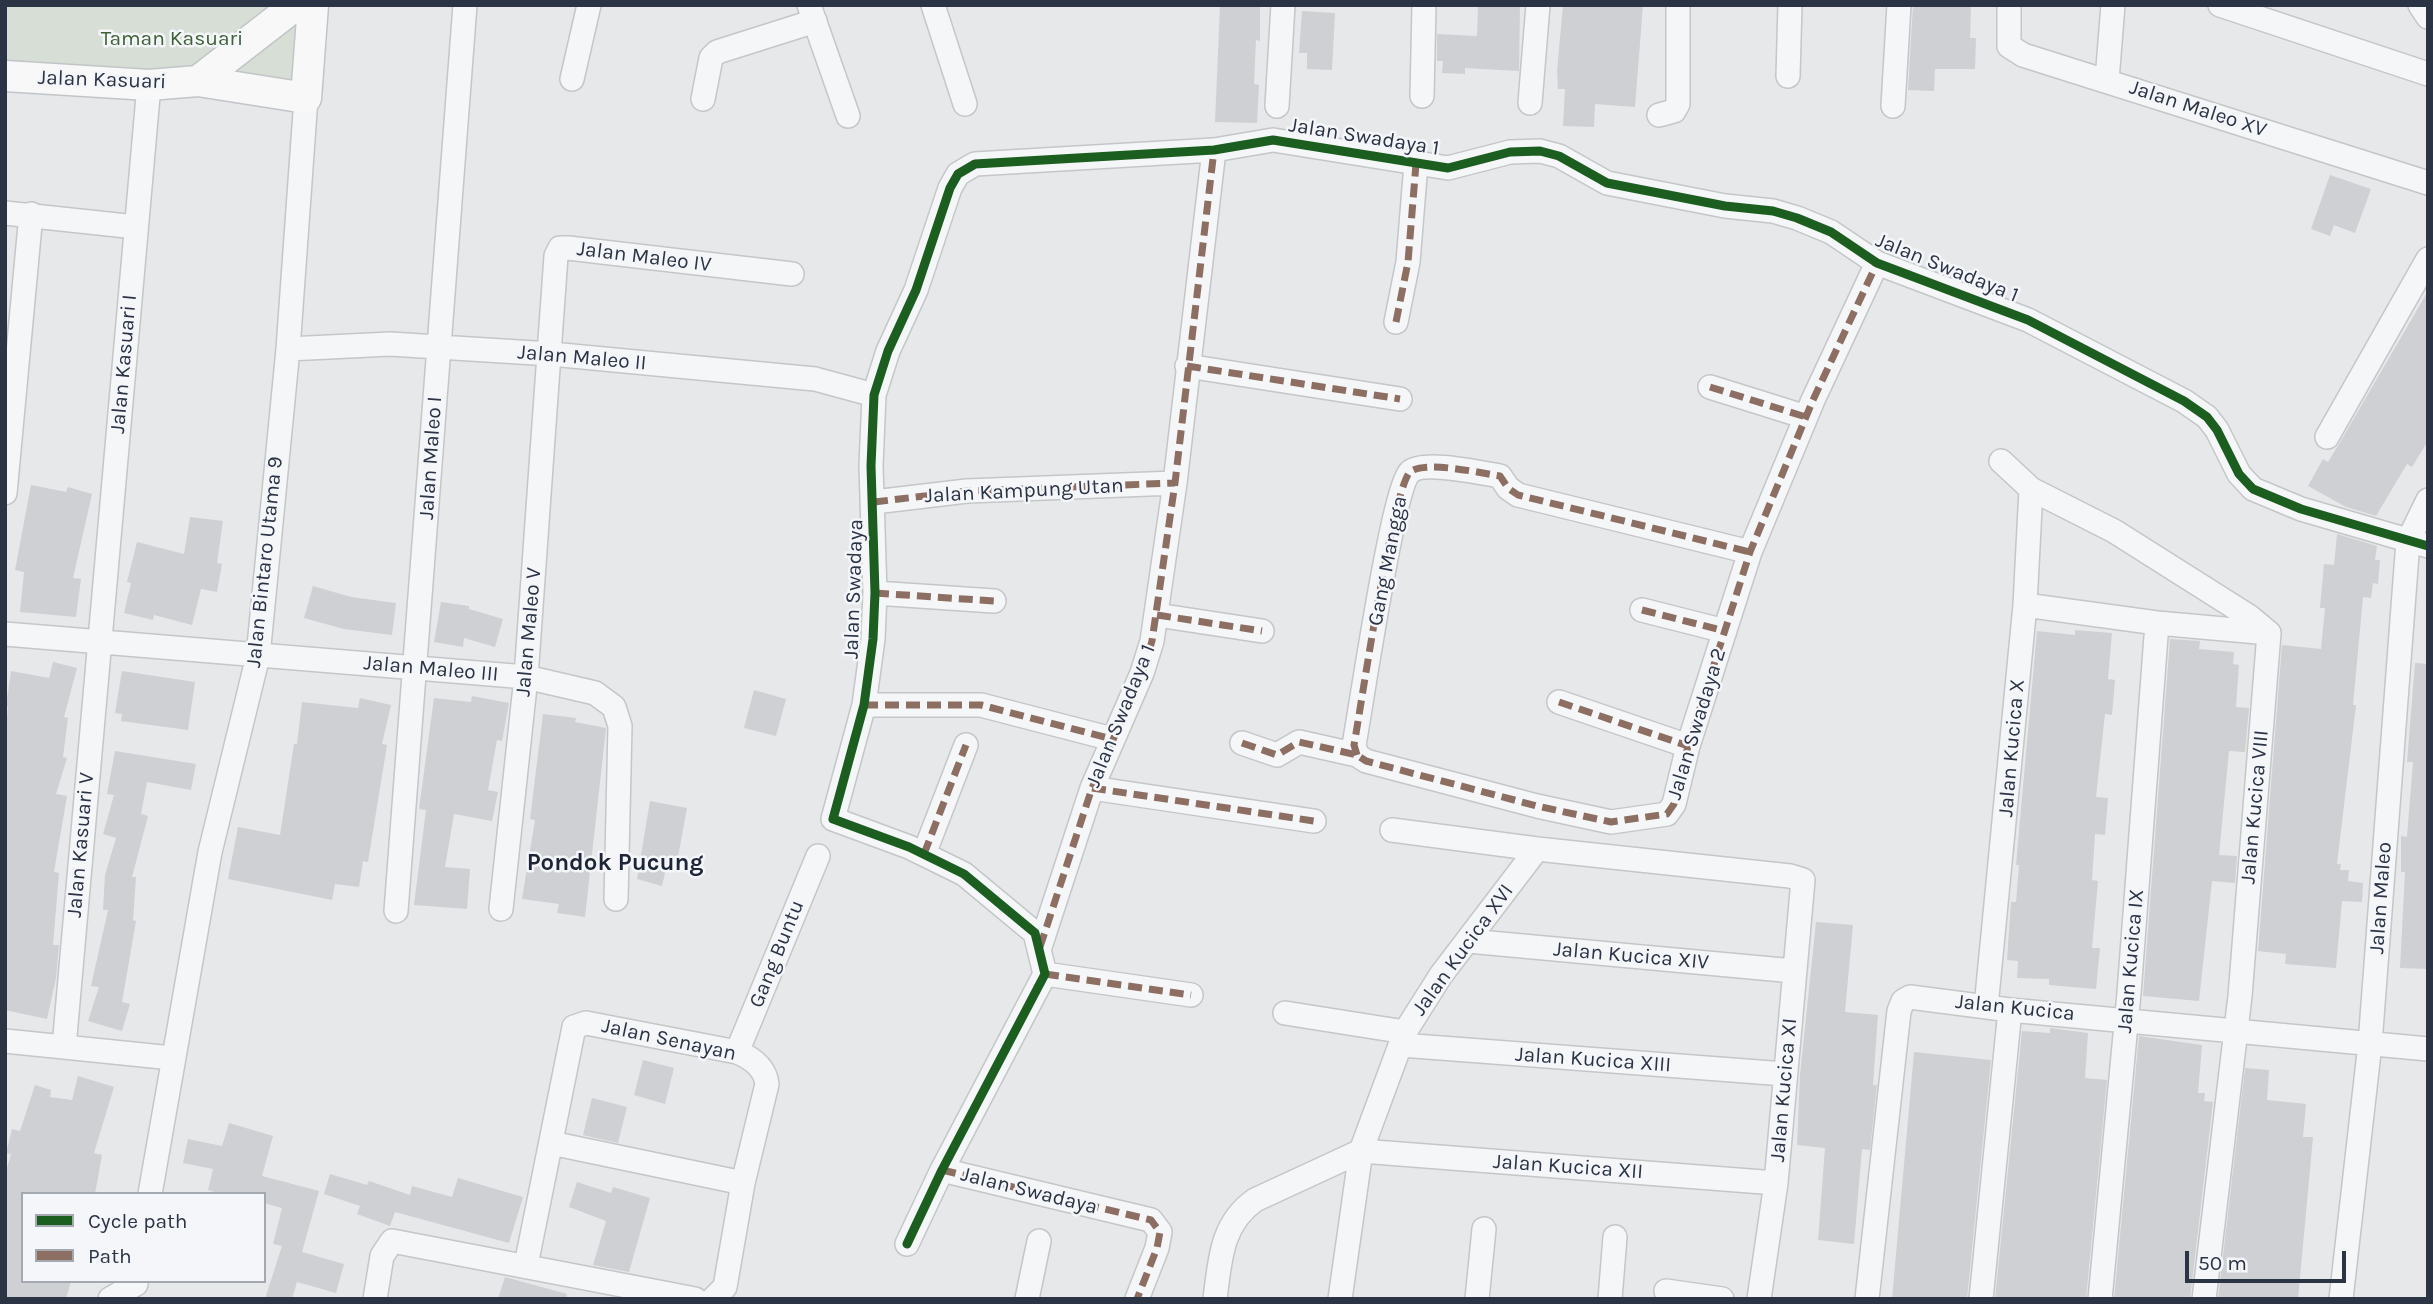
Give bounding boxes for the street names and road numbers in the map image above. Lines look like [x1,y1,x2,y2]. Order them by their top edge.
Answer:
street label: Jalan Kasuari [37,65,167,95]
street label: Jalan Maleo XV [2126,75,2270,143]
street label: Jalan Swadaya 1 [1287,113,1441,161]
street label: Jalan Swadaya 1 [1872,228,2022,308]
street label: Jalan Maleo IV [575,236,713,278]
street label: Jalan Kasuari I [105,293,143,435]
street label: Jalan Maleo II [516,340,648,376]
street label: Jalan Maleo I [414,396,448,520]
street label: Jalan Bintaro Utama 9 [241,455,289,669]
street label: Jalan Kampung Utan [924,473,1124,509]
street label: Gang Mangga [1363,494,1413,628]
street label: Jalan Swadaya [839,519,869,659]
street label: Jalan Maleo V [511,566,547,698]
street label: Jalan Swadaya 1 [1081,641,1161,791]
street label: Jalan Swadaya 2 [1662,645,1732,803]
street label: Jalan Maleo III [363,651,499,687]
street label: Jalan Kucica X [1993,678,2031,818]
street label: Jalan Kucica VIII [2236,729,2274,885]
street label: Jalan Kasuari V [62,771,100,919]
street label: Jalan Maleo [2365,841,2397,955]
street label: Jalan Kucica XVI [1407,879,1519,1021]
street label: Jalan Kucica IX [2112,888,2150,1034]
street label: Gang Buntu [744,897,810,1011]
street label: Jalan Kucica XIV [1552,937,1710,975]
street label: Jalan Kucica [1954,989,2076,1027]
street label: Jalan Senayan [599,1013,739,1067]
street label: Jalan Kucica XI [1765,1017,1803,1163]
street label: Jalan Kucica XIII [1514,1042,1672,1078]
street label: Jalan Kucica XII [1492,1149,1644,1185]
street label: Jalan Swadaya [958,1162,1100,1220]

